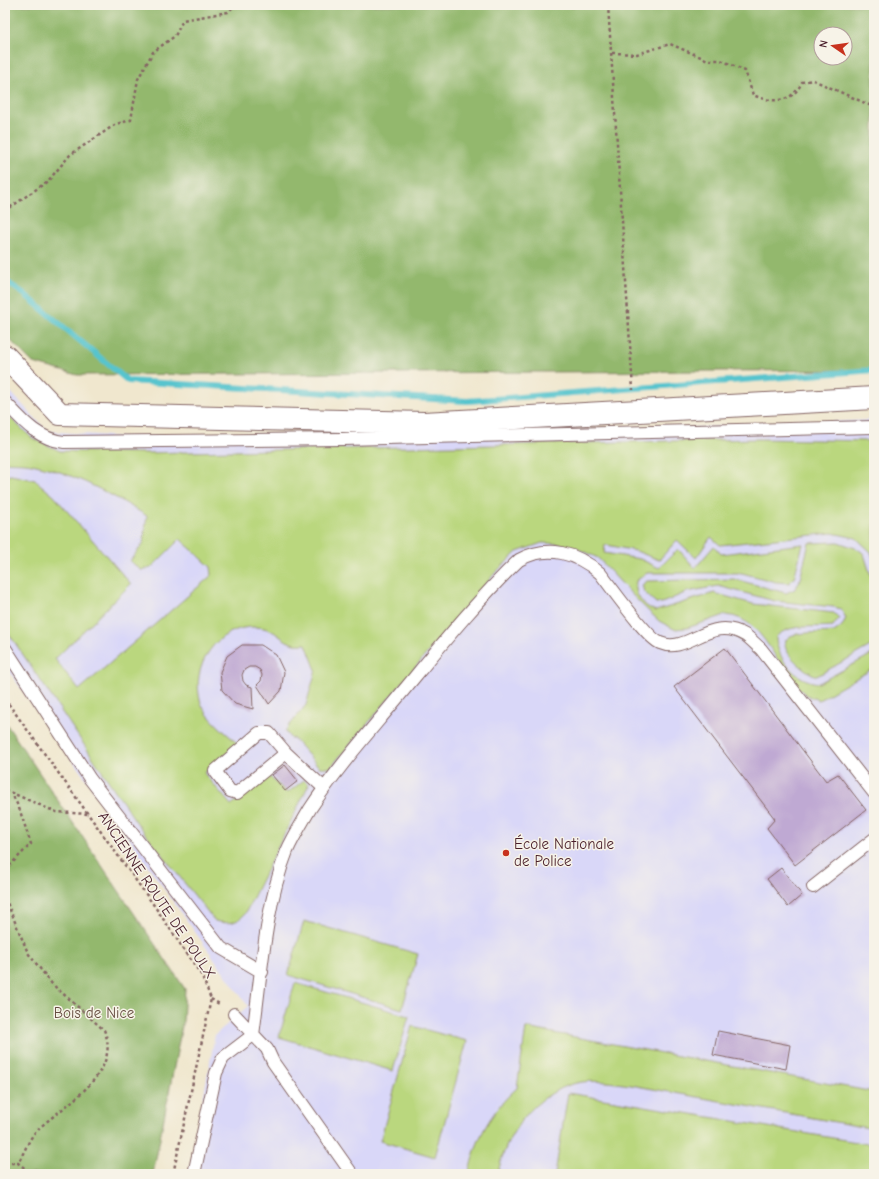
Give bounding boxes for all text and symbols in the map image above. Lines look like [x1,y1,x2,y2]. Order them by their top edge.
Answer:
north arrow [813,26,853,66]
text: N [817,39,831,49]
street label: ANCIENNE ROUTE DE POULX [94,808,220,982]
place label: École Nationale de Police [514,834,615,870]
marker: École Nationale de Police [501,848,511,858]
park label: Bois de Nice [54,1004,135,1022]

